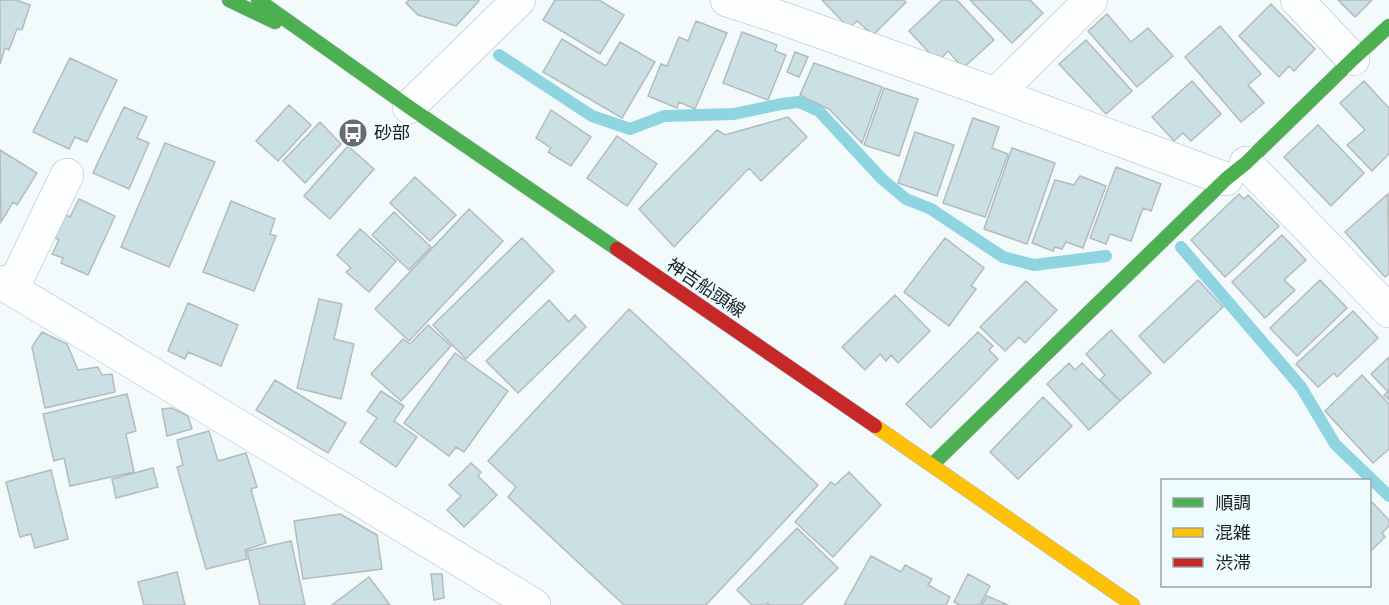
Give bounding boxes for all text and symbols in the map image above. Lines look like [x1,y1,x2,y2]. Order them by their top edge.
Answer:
bus stop icon: 砂部 [337,117,369,149]
place label: 砂部 [374,120,410,145]
street label: 神吉船頭線 [662,252,751,323]
legend [1161,479,1371,587]
text: 順調 [1215,490,1251,515]
text: 混雑 [1215,520,1251,545]
text: 渋滞 [1215,550,1251,575]

